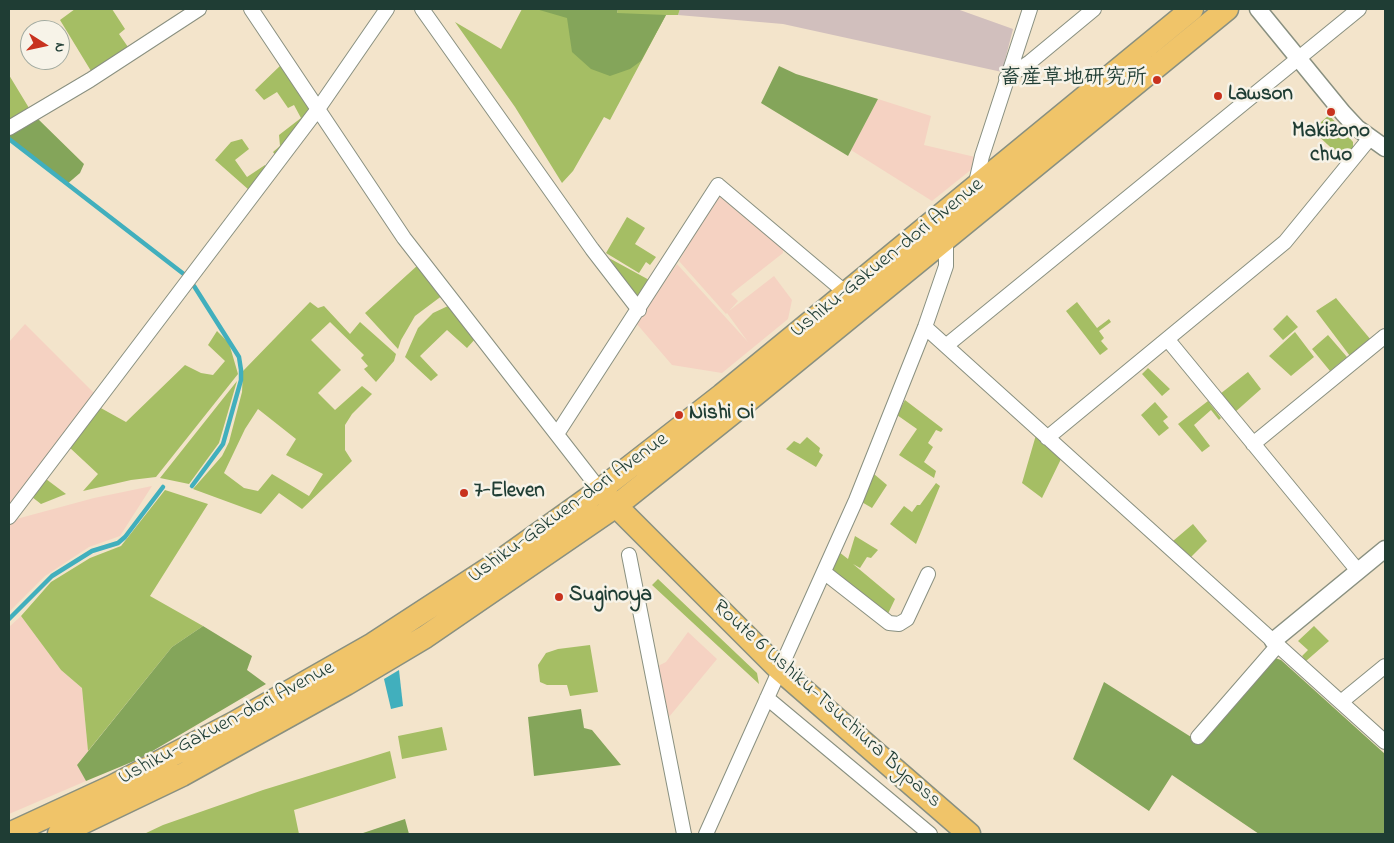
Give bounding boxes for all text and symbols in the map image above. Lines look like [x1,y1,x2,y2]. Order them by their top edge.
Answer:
north arrow [20,20,70,70]
text: N [48,41,70,54]
place label: 畜産草地研究所 [1000,67,1147,93]
marker: 畜産草地研究所 [1151,74,1163,86]
place label: Lawson [1228,83,1293,109]
marker: Lawson [1212,90,1224,102]
marker: Makizono chuo [1325,106,1337,118]
place label: Makizono chuo [1292,120,1370,170]
street label: Ushiku-Gakuen-dori Avenue [786,173,990,345]
place label: Nishi Oi [689,402,754,428]
marker: Nishi Oi [673,409,685,421]
street label: Ushiku-Gakuen-dori Avenue [464,428,674,590]
place label: 7-Eleven [474,480,545,506]
marker: 7-Eleven [458,487,470,499]
place label: Suginoya [569,584,652,610]
marker: Suginoya [553,591,565,603]
street label: Route 6 Ushiku-Tsuchiura Bypass [706,596,946,814]
street label: Ushiku-Gakuen-dori Avenue [115,656,339,792]

